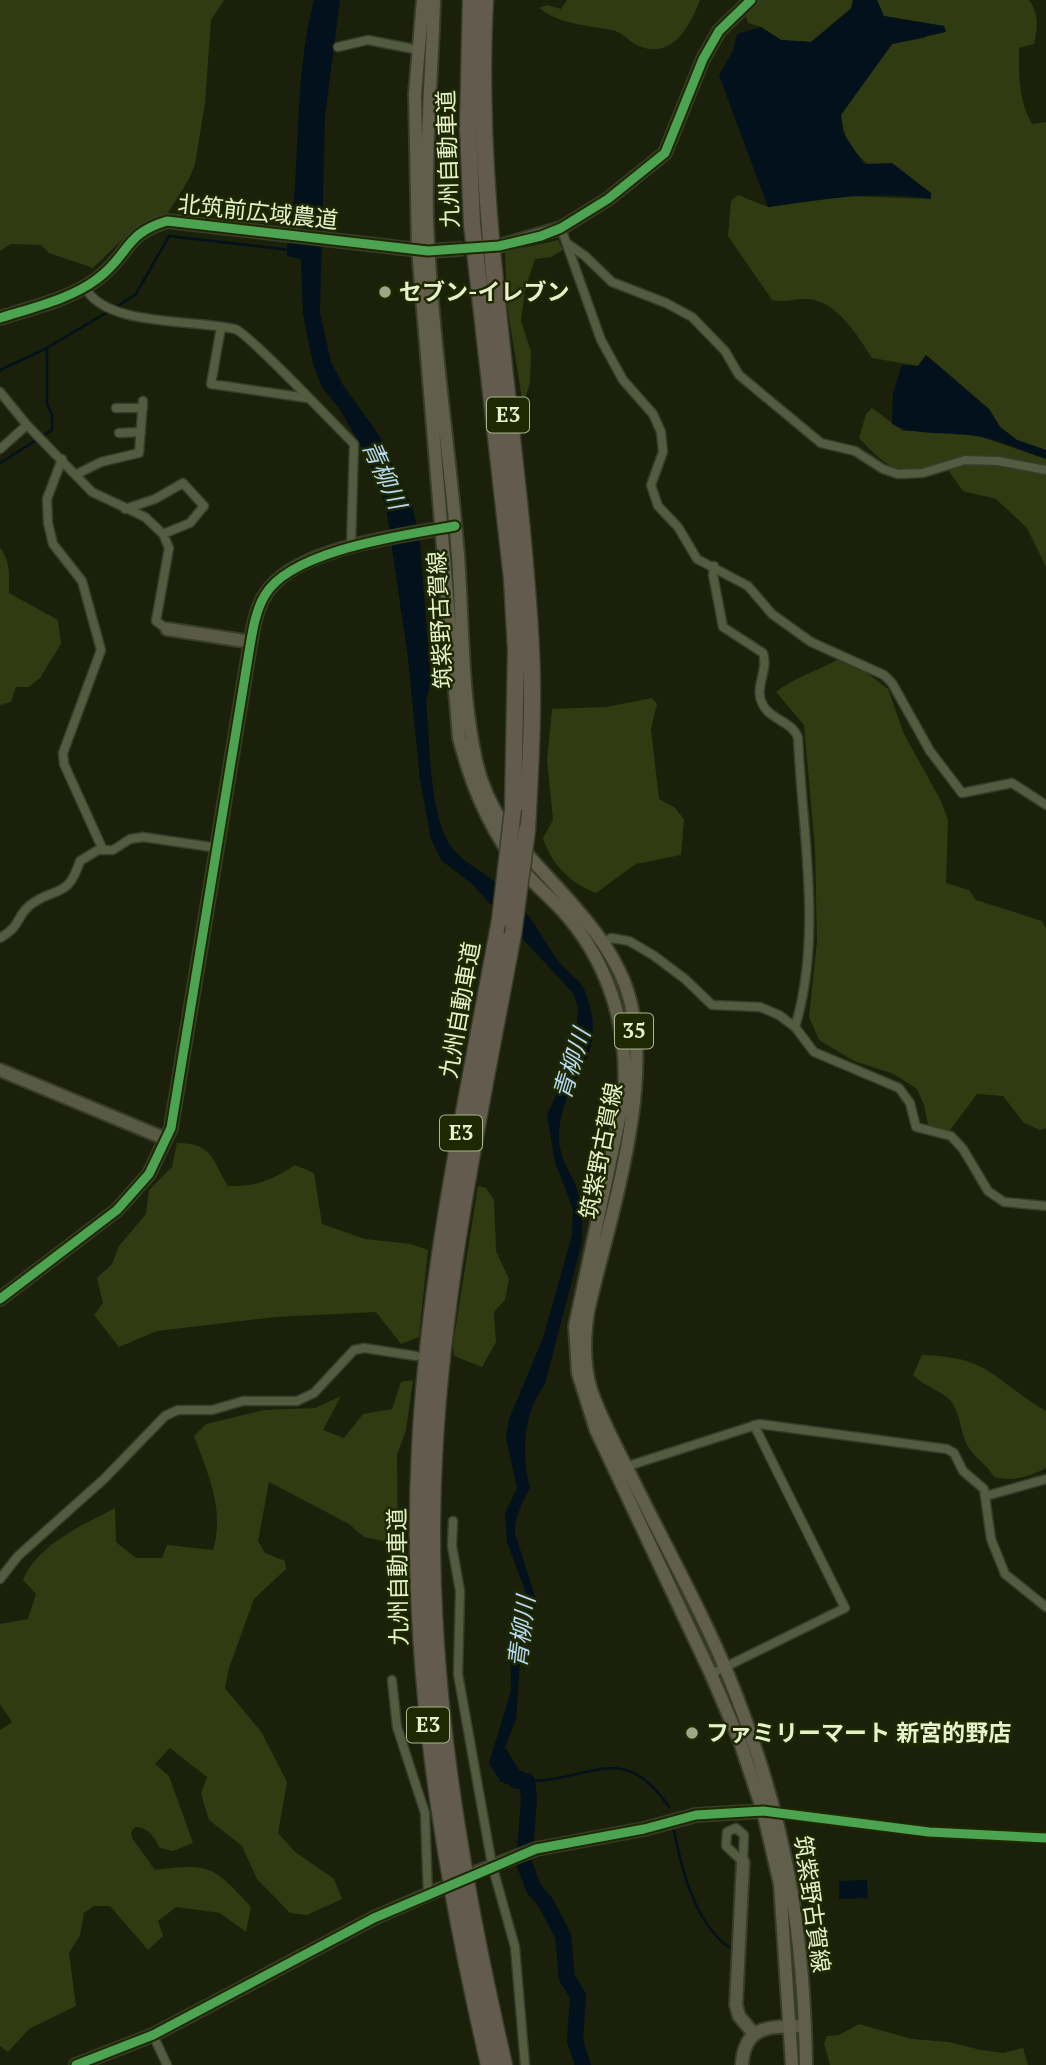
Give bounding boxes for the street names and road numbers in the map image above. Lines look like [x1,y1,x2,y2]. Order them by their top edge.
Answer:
street label: 九州自動車道 [430,90,465,229]
street label: 北筑前広域農道 [176,188,340,235]
road number: E3 [487,398,529,432]
street label: 筑紫野古賀線 [420,550,459,690]
street label: 九州自動車道 [432,939,487,1081]
road number: 35 [615,1014,653,1048]
street label: 筑紫野古賀線 [572,1080,629,1222]
road number: E3 [440,1116,482,1150]
street label: 九州自動車道 [381,1508,414,1646]
road number: E3 [407,1708,449,1742]
street label: 筑紫野古賀線 [788,1833,837,1974]

